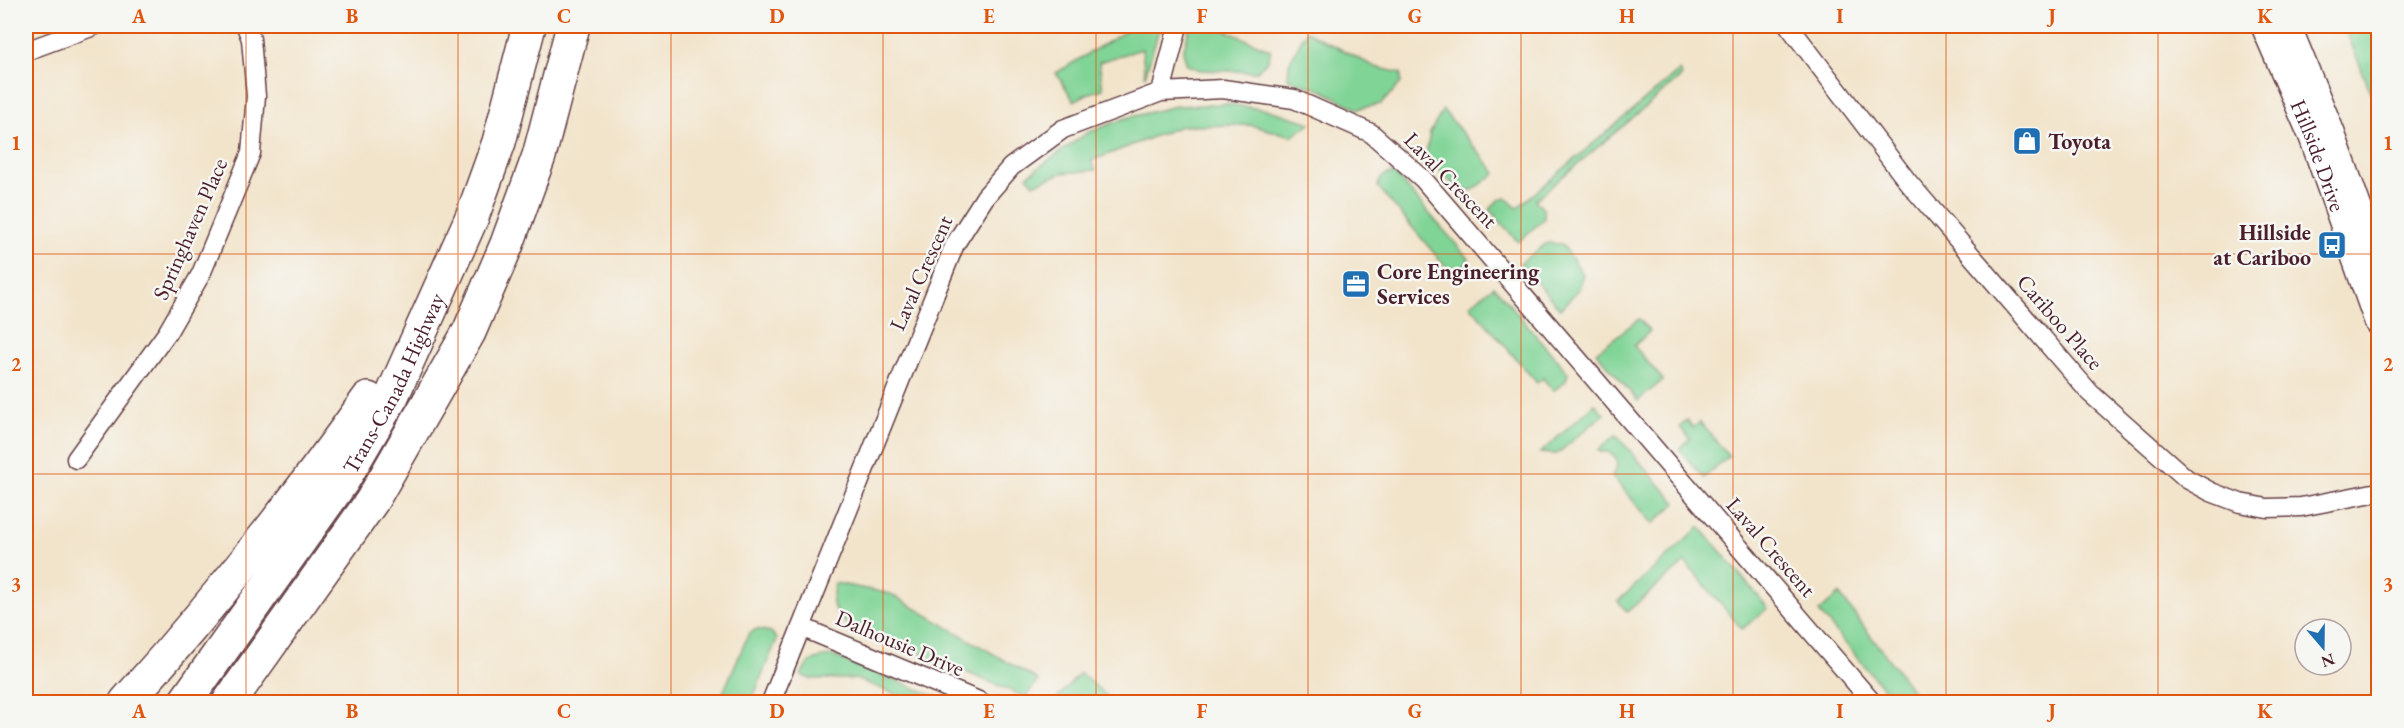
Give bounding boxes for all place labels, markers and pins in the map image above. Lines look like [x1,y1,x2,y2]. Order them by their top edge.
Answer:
shop icon: Toyota [2011,125,2043,157]
place label: Toyota [2048,127,2111,156]
place label: Hillside at Cariboo [2213,218,2311,272]
bus stop icon: Hillside at Cariboo [2316,229,2348,261]
place label: Core Engineering Services [1377,257,1540,311]
office icon: Core Engineering Services [1340,268,1372,300]

